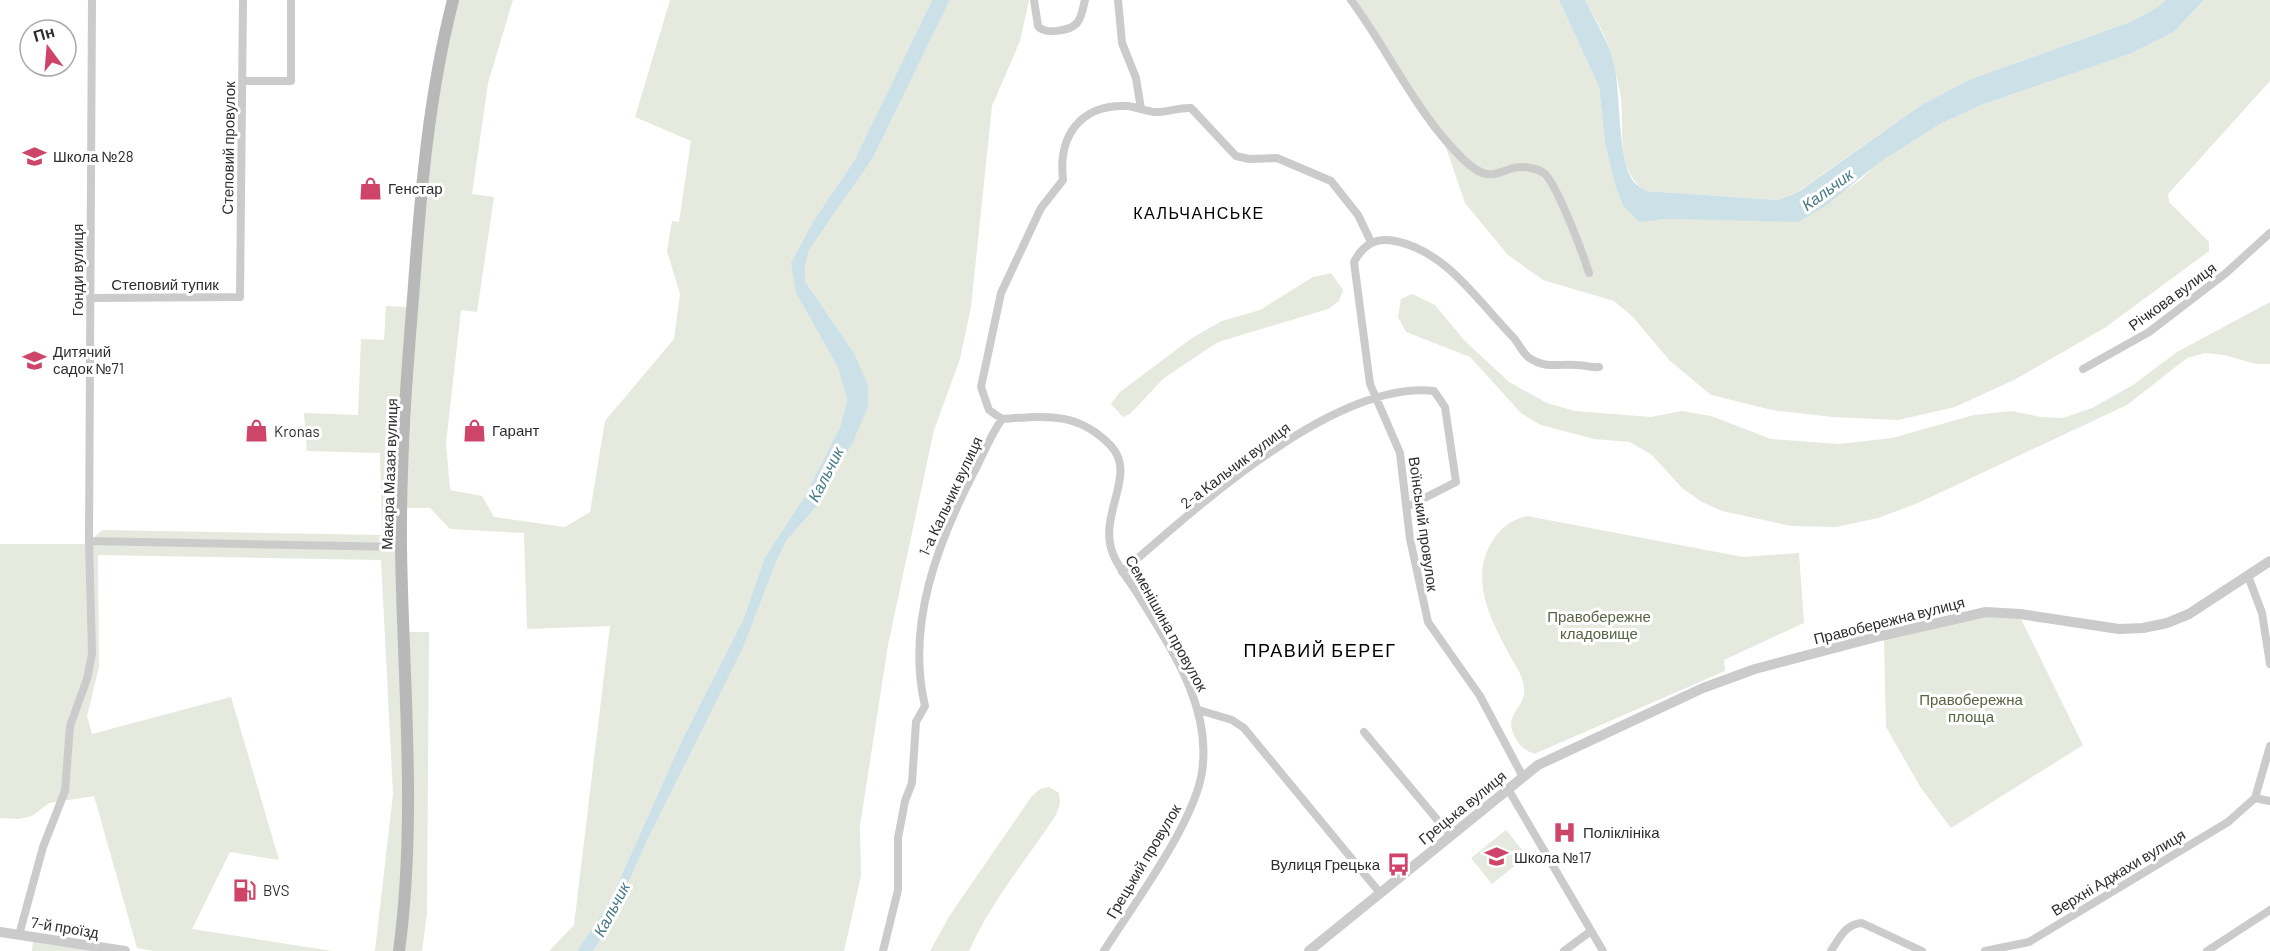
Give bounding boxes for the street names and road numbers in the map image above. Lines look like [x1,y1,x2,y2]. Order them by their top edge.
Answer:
street label: Степовий провулок [218,81,238,215]
street label: Гонди вулиця [68,224,86,316]
street label: Річкова вулиця [2125,258,2219,334]
street label: Степовий тупик [111,275,219,293]
street label: Макара Мазая вулиця [377,398,401,550]
street label: 2-а Кальчик вулиця [1177,418,1293,512]
street label: 1-а Кальчик вулиця [914,433,986,559]
street label: Воїнський провулок [1406,455,1442,593]
street label: Семенішина провулок [1122,552,1212,695]
street label: Правобережна вулиця [1812,592,1966,648]
street label: Грецька вулиця [1415,766,1509,848]
street label: Грецький провулок [1102,800,1184,921]
street label: Верхні Аджахи вулиця [2048,825,2188,919]
street label: 7-й проїзд [30,913,101,941]

